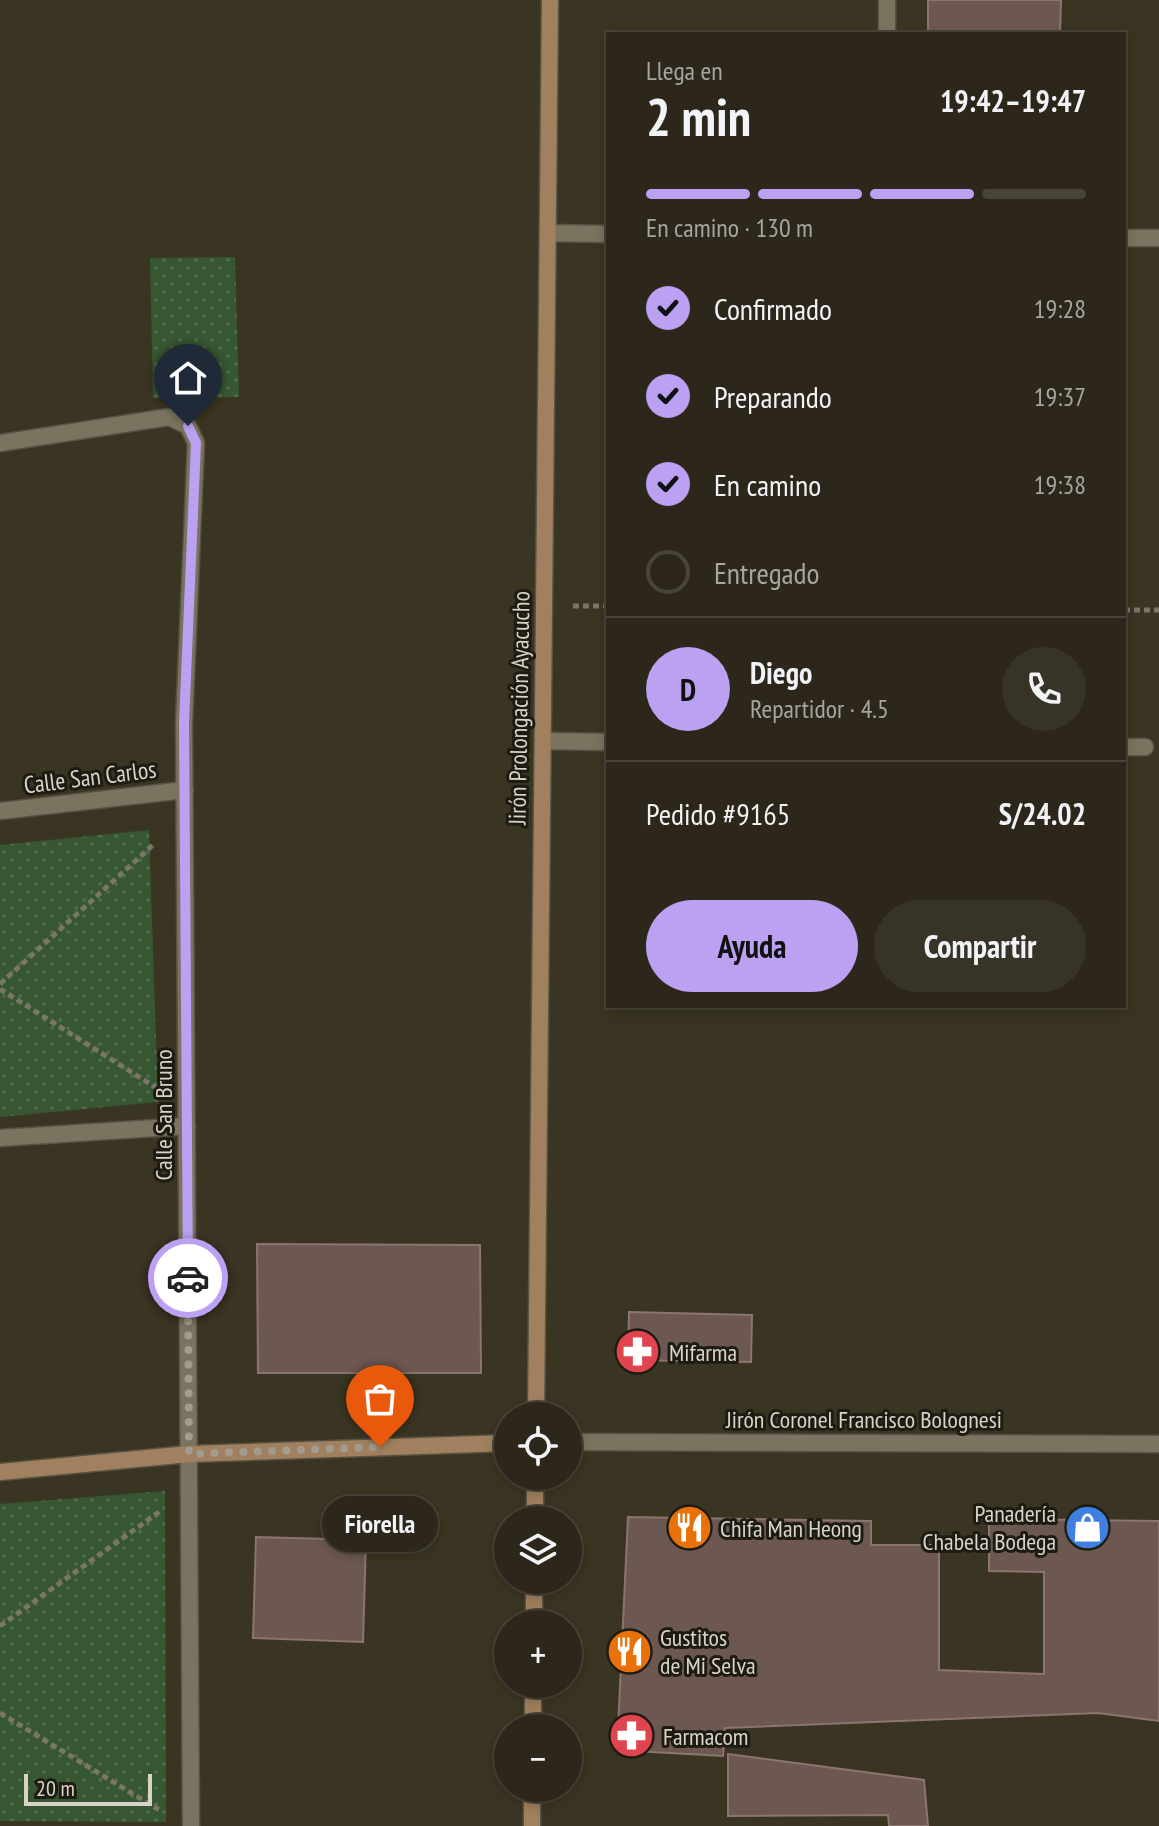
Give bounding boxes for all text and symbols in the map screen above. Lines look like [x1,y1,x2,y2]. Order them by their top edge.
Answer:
text: Llega en [646,54,723,87]
text: 19:42–19:47 [940,81,1086,120]
text: 2 min [646,83,751,150]
text: En camino · 130 m [646,211,813,244]
icon: check [646,286,690,330]
text: Confirmado [714,289,832,328]
text: 19:28 [1034,292,1086,325]
pin [154,344,222,426]
icon: home [166,356,210,400]
icon: check [646,374,690,418]
text: Preparando [714,377,832,416]
text: 19:37 [1034,380,1086,413]
icon: check [646,462,690,506]
text: En camino [714,465,821,504]
text: 19:38 [1034,468,1086,501]
text: Entregado [714,553,820,592]
street label: Jirón Prolongación Ayacucho [501,591,537,826]
button: phone [1002,647,1086,731]
text: Diego [750,653,812,692]
text: D [680,670,696,709]
text: Repartidor · 4.5 [750,692,889,725]
street label: Calle San Carlos [22,754,158,800]
text: Pedido #9165 [646,794,790,833]
text: S/24.02 [999,794,1086,833]
button: Ayuda [646,900,858,992]
button: Compartir [874,900,1086,992]
street label: Calle San Bruno [148,1049,179,1181]
courier [148,1238,228,1318]
icon: car [166,1256,210,1300]
pharmacy icon: Mifarma [614,1328,662,1376]
place label: Mifarma [669,1337,737,1368]
pin [346,1365,414,1447]
icon: bag [358,1377,402,1421]
map controls [494,1402,582,1802]
button: locate [494,1402,582,1490]
street label: Jirón Coronel Francisco Bolognesi [725,1404,1002,1435]
callout: Fiorella [322,1495,438,1551]
place label: Panadería Chabela Bodega [922,1498,1056,1557]
shop icon: Panadería Chabela Bodega [1063,1503,1111,1551]
restaurant icon: Chifa Man Heong [665,1504,713,1552]
button: layers [494,1506,582,1594]
text: Fiorella [345,1507,415,1540]
place label: Chifa Man Heong [720,1513,862,1544]
button: + [494,1610,582,1698]
place label: Gustitos de Mi Selva [660,1622,756,1681]
restaurant icon: Gustitos de Mi Selva [605,1627,653,1675]
pharmacy icon: Farmacom [608,1712,656,1760]
button: − [494,1714,582,1802]
place label: Farmacom [663,1721,748,1752]
scale bar [24,1770,152,1806]
text: 20 m [36,1774,75,1802]

